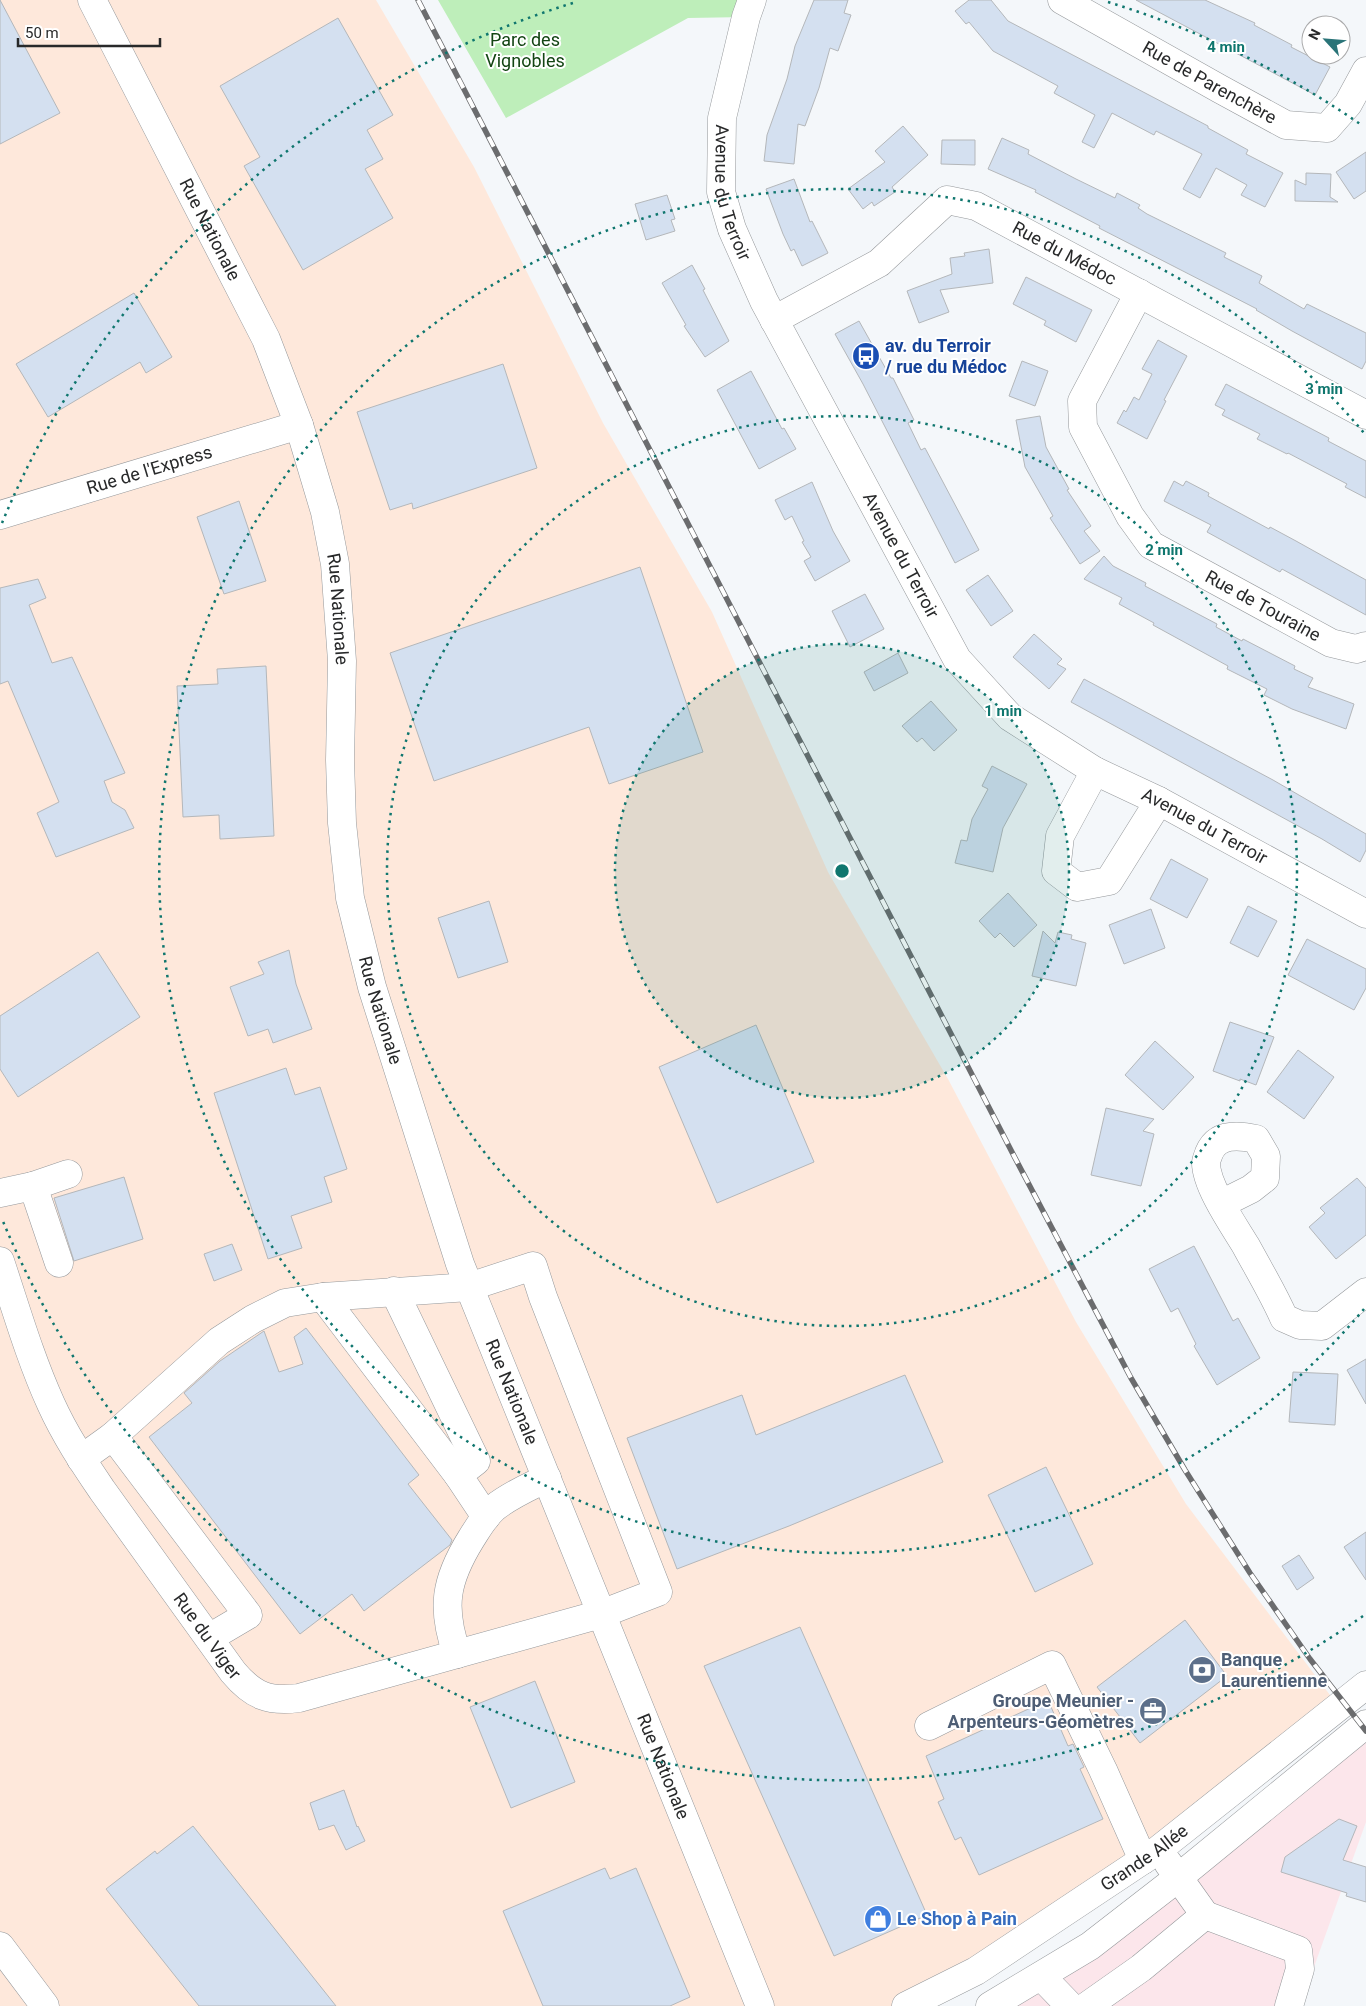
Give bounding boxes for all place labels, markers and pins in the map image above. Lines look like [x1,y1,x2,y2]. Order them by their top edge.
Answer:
place label: av. du Terroir / rue du Médoc [884,335,1007,377]
bus stop icon: av. du Terroir / rue du Médoc [851,341,881,371]
centre of rings [833,862,851,880]
place label: Banque Laurentienne [1221,1649,1327,1691]
bank icon: Banque Laurentienne [1187,1655,1217,1685]
place label: Groupe Meunier - Arpenteurs-Géomètres [948,1690,1134,1732]
office icon: Groupe Meunier - Arpenteurs-Géomètres [1138,1696,1168,1726]
shop icon: Le Shop à Pain [863,1904,893,1934]
place label: Le Shop à Pain [897,1908,1017,1929]

